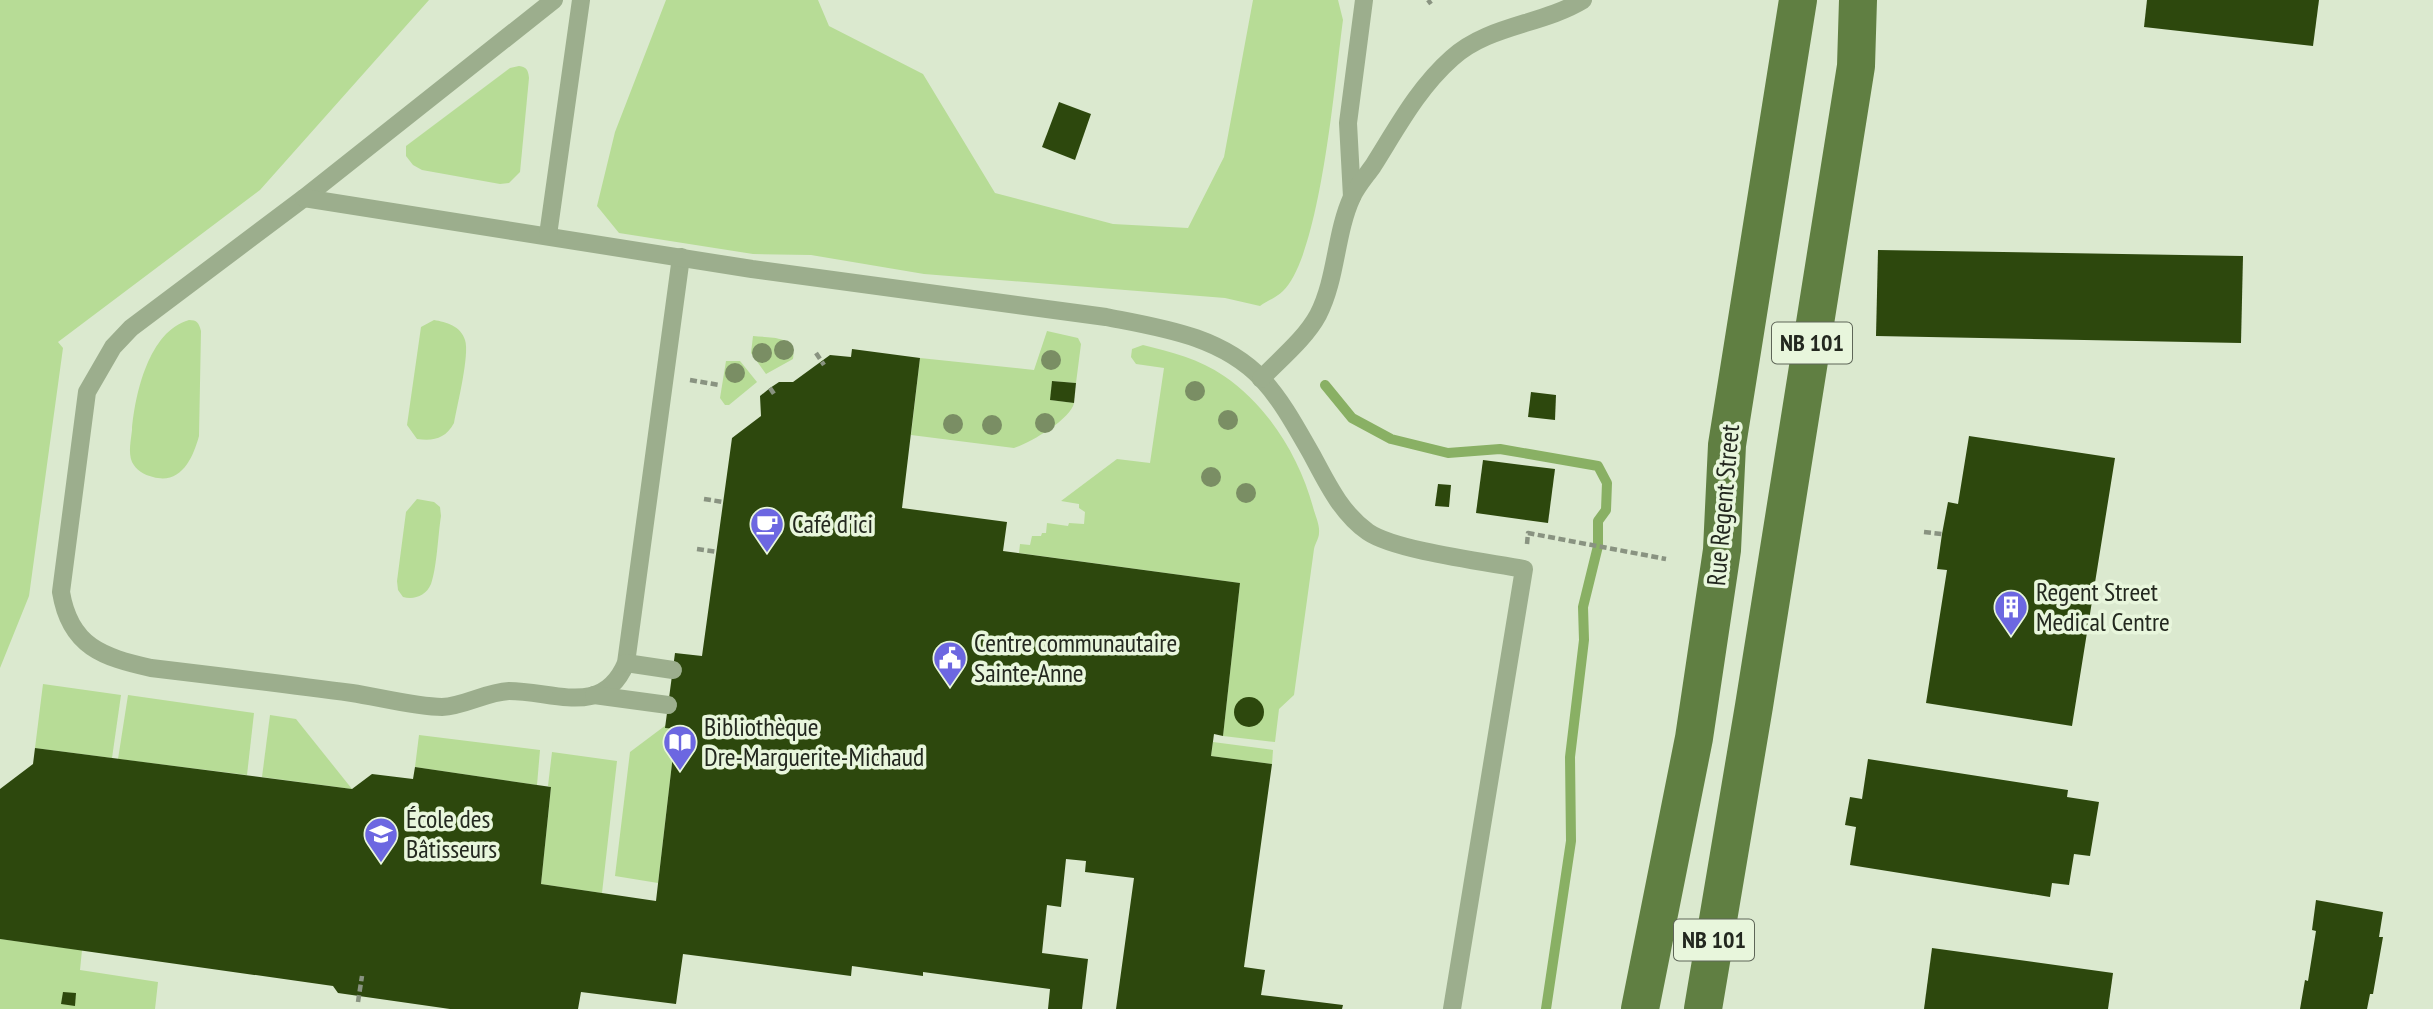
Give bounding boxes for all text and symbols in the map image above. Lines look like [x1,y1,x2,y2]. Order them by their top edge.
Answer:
road number: NB 101 [1772,322,1852,364]
street label: Rue Regent Street [1699,423,1746,587]
cafe icon: Café d'ici [748,505,786,554]
place label: Café d'ici [792,507,873,540]
place label: Regent Street Medical Centre [2036,575,2170,638]
building icon: Regent Street Medical Centre [1992,588,2030,637]
place label: Centre communautaire Sainte-Anne [974,626,1177,689]
public building icon: Centre communautaire Sainte-Anne [931,639,969,688]
place label: Bibliothèque Dre-Marguerite-Michaud [704,710,924,773]
library icon: Bibliothèque Dre-Marguerite-Michaud [661,723,699,772]
place label: École des Bâtisseurs [406,802,497,865]
school or university icon: École des Bâtisseurs [362,815,400,864]
road number: NB 101 [1674,920,1754,960]

